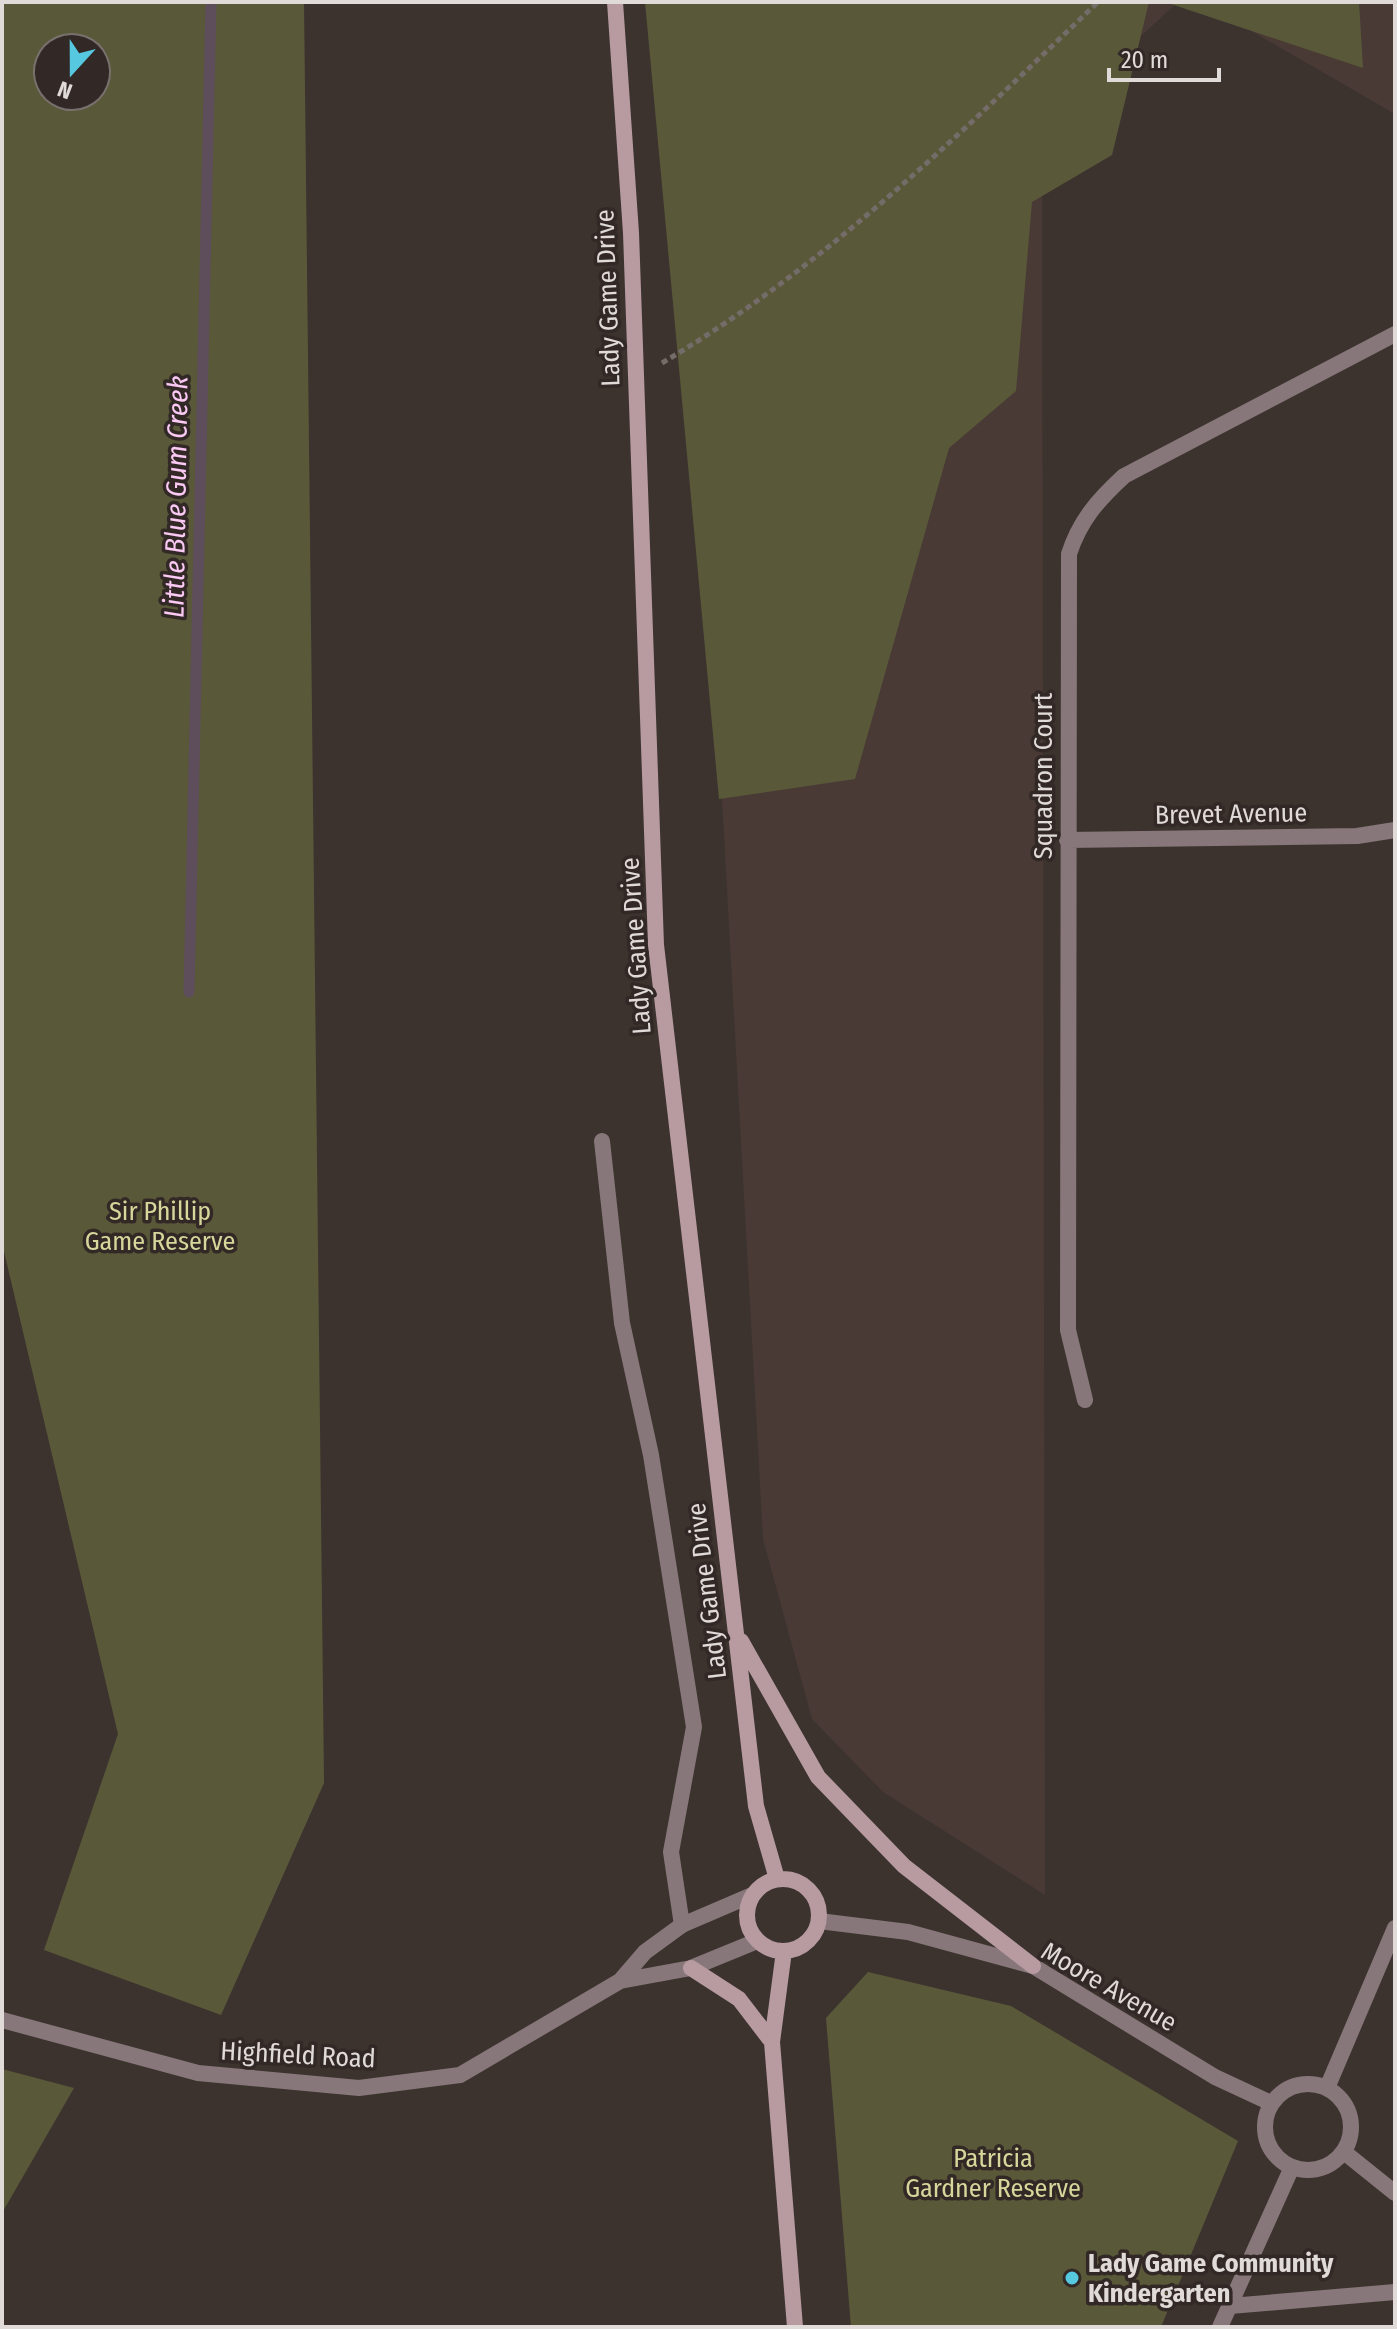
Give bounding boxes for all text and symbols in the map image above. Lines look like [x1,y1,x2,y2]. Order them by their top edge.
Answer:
north arrow [32,32,112,112]
scale bar [1109,32,1219,82]
text: 20 m [1121,46,1168,74]
text: N [54,75,76,105]
street label: Lady Game Drive [589,209,627,387]
water label: Little Blue Gum Creek [157,375,195,618]
street label: Squadron Court [1028,692,1059,859]
street label: Brevet Avenue [1155,797,1307,831]
street label: Lady Game Drive [614,856,658,1036]
park label: Sir Phillip Game Reserve [85,1196,235,1257]
street label: Lady Game Drive [681,1501,733,1681]
street label: Moore Avenue [1036,1936,1182,2038]
street label: Highfield Road [220,2035,376,2075]
park label: Patricia Gardner Reserve [905,2143,1081,2204]
place label: Lady Game Community Kindergarten [1088,2248,1334,2309]
marker: Lady Game Community Kindergarten [1063,2269,1081,2287]

